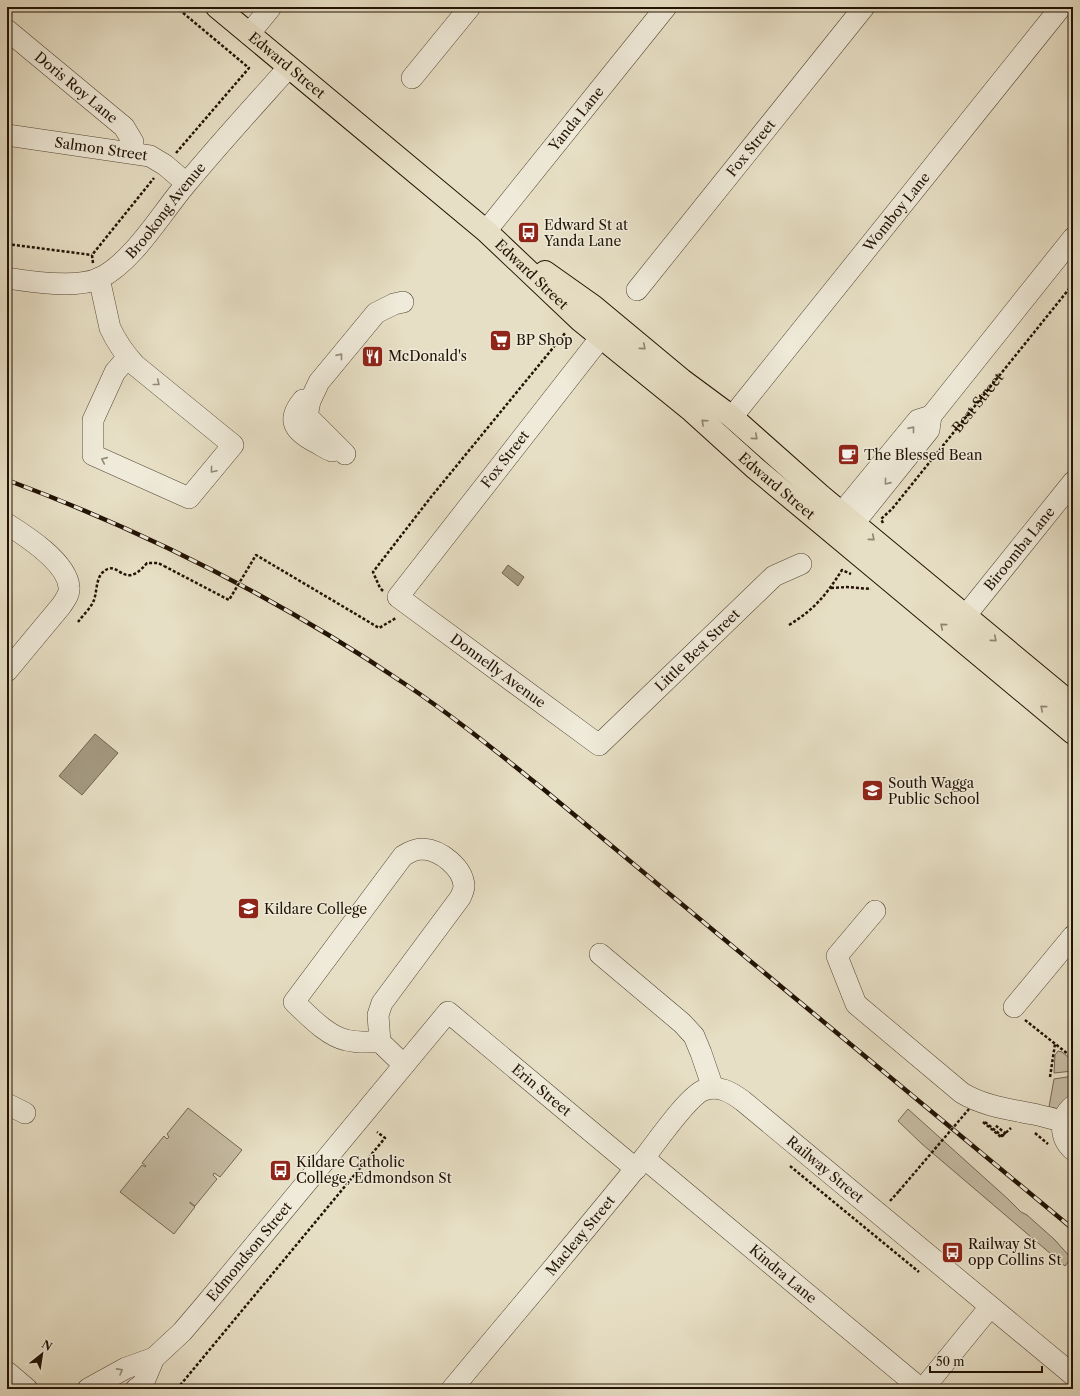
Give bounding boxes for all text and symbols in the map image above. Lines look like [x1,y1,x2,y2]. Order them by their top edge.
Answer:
street label: Edward Street [245,28,329,102]
street label: Doris Roy Lane [31,48,122,127]
street label: Yanda Lane [544,83,608,155]
street label: Fox Street [723,116,779,180]
street label: Salmon Street [53,133,149,165]
street label: Brookong Avenue [122,159,210,262]
street label: Womboy Lane [859,168,934,256]
place label: Edward St at Yanda Lane [543,216,628,250]
bus stop icon: Edward St at Yanda Lane [515,220,541,246]
street label: Edward Street [491,235,572,313]
supermarket icon: BP Shop [487,327,513,353]
place label: BP Shop [516,331,573,349]
one-way arrow [638,342,645,349]
restaurant icon: McDonald's [360,343,386,369]
place label: McDonald's [388,347,467,365]
one-way arrow [335,354,342,361]
street label: Best Street [948,369,1007,436]
one-way arrow [152,378,159,385]
one-way arrow [701,419,708,426]
one-way arrow [907,426,914,433]
street label: Fox Street [477,427,533,491]
one-way arrow [750,433,757,440]
cafe icon: The Blessed Bean [835,442,861,468]
place label: The Blessed Bean [864,446,983,464]
street label: Edward Street [735,449,819,523]
one-way arrow [101,457,109,465]
one-way arrow [210,465,217,472]
one-way arrow [885,478,892,485]
street label: Biroomba Lane [980,503,1059,594]
one-way arrow [868,533,875,540]
street label: Little Best Street [651,605,744,695]
one-way arrow [940,623,947,630]
street label: Donnelly Avenue [447,630,549,712]
one-way arrow [989,634,996,641]
one-way arrow [1040,706,1048,713]
place label: South Wagga Public School [888,774,980,808]
school or university icon: South Wagga Public School [859,778,885,804]
school or university icon: Kildare College [235,896,261,922]
place label: Kildare College [264,900,367,918]
street label: Erin Street [508,1060,575,1120]
street label: Railway Street [783,1132,868,1207]
place label: Kildare Catholic College, Edmondson St [296,1153,452,1187]
bus stop icon: Kildare Catholic College, Edmondson St [268,1157,294,1183]
street label: Macleay Street [542,1192,619,1279]
street label: Edmondson Street [203,1198,296,1305]
place label: Railway St opp Collins St [968,1235,1062,1269]
bus stop icon: Railway St opp Collins St [940,1239,966,1265]
street label: Kindra Lane [746,1241,821,1307]
north arrow [22,1334,62,1374]
text: N [39,1337,55,1354]
scale bar [930,1348,1042,1374]
text: 50 m [936,1354,965,1369]
one-way arrow [116,1368,123,1376]

